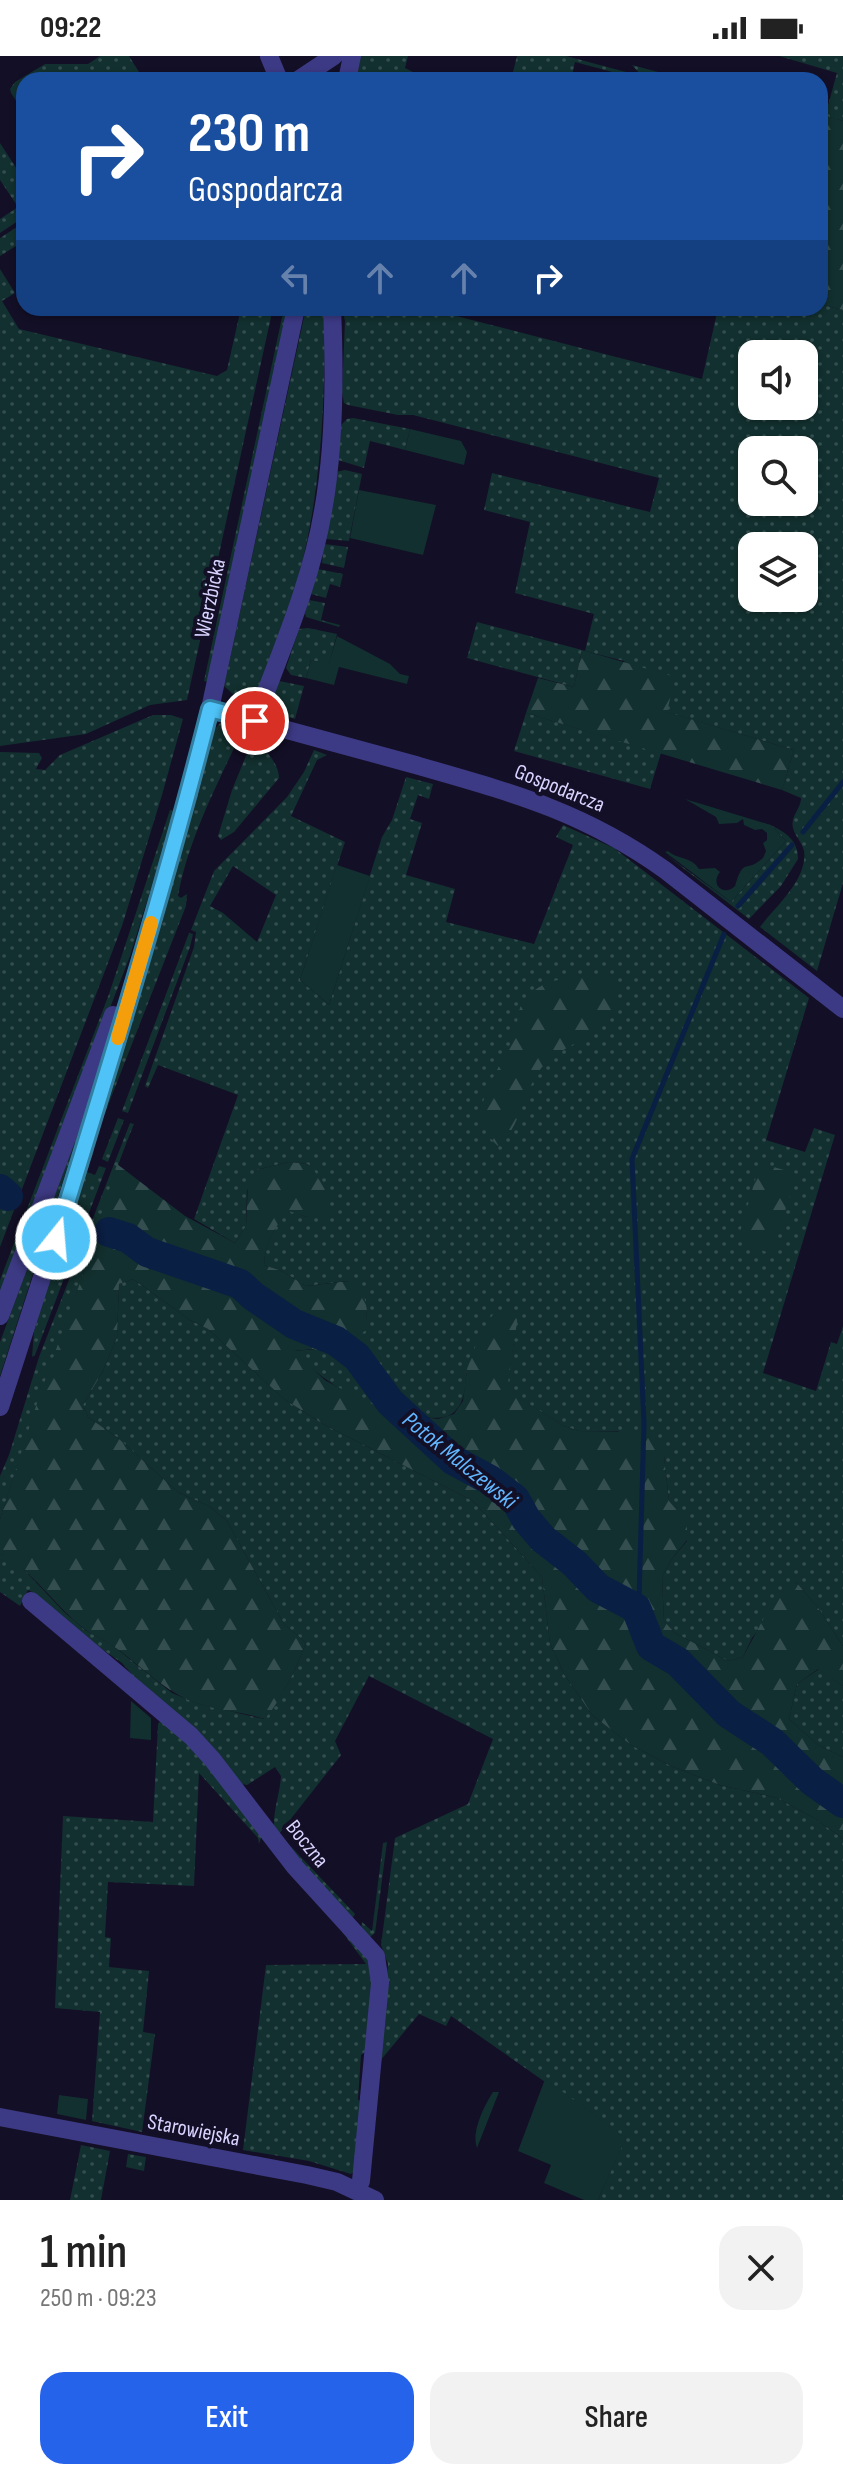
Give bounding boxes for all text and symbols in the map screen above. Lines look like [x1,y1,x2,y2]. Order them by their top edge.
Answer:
text: 09:22 [40,10,102,46]
text: 230 m [188,101,310,168]
icon: right [56,104,160,208]
text: Gospodarcza [188,169,343,212]
icon: left [274,256,318,300]
icon: ahead [358,256,402,300]
icon: ahead [442,256,486,300]
icon: right [526,256,570,300]
map controls [738,340,818,612]
button: sound [738,340,818,420]
button: search [738,436,818,516]
button: layers [738,532,818,612]
street label: Wierzbicka [189,556,232,640]
pin [221,687,289,755]
icon: arrive [233,699,277,743]
street label: Gospodarcza [510,758,609,819]
position arrow [14,1197,98,1281]
water label: Potok Malczewski [397,1405,523,1516]
street label: Boczna [280,1815,334,1873]
street label: Starowiejska [145,2108,242,2153]
text: 1 min [40,2224,127,2281]
button: close [719,2226,803,2310]
text: 250 m · 09:23 [40,2283,157,2314]
button: Exit [40,2372,414,2464]
button: Share [430,2372,803,2464]

